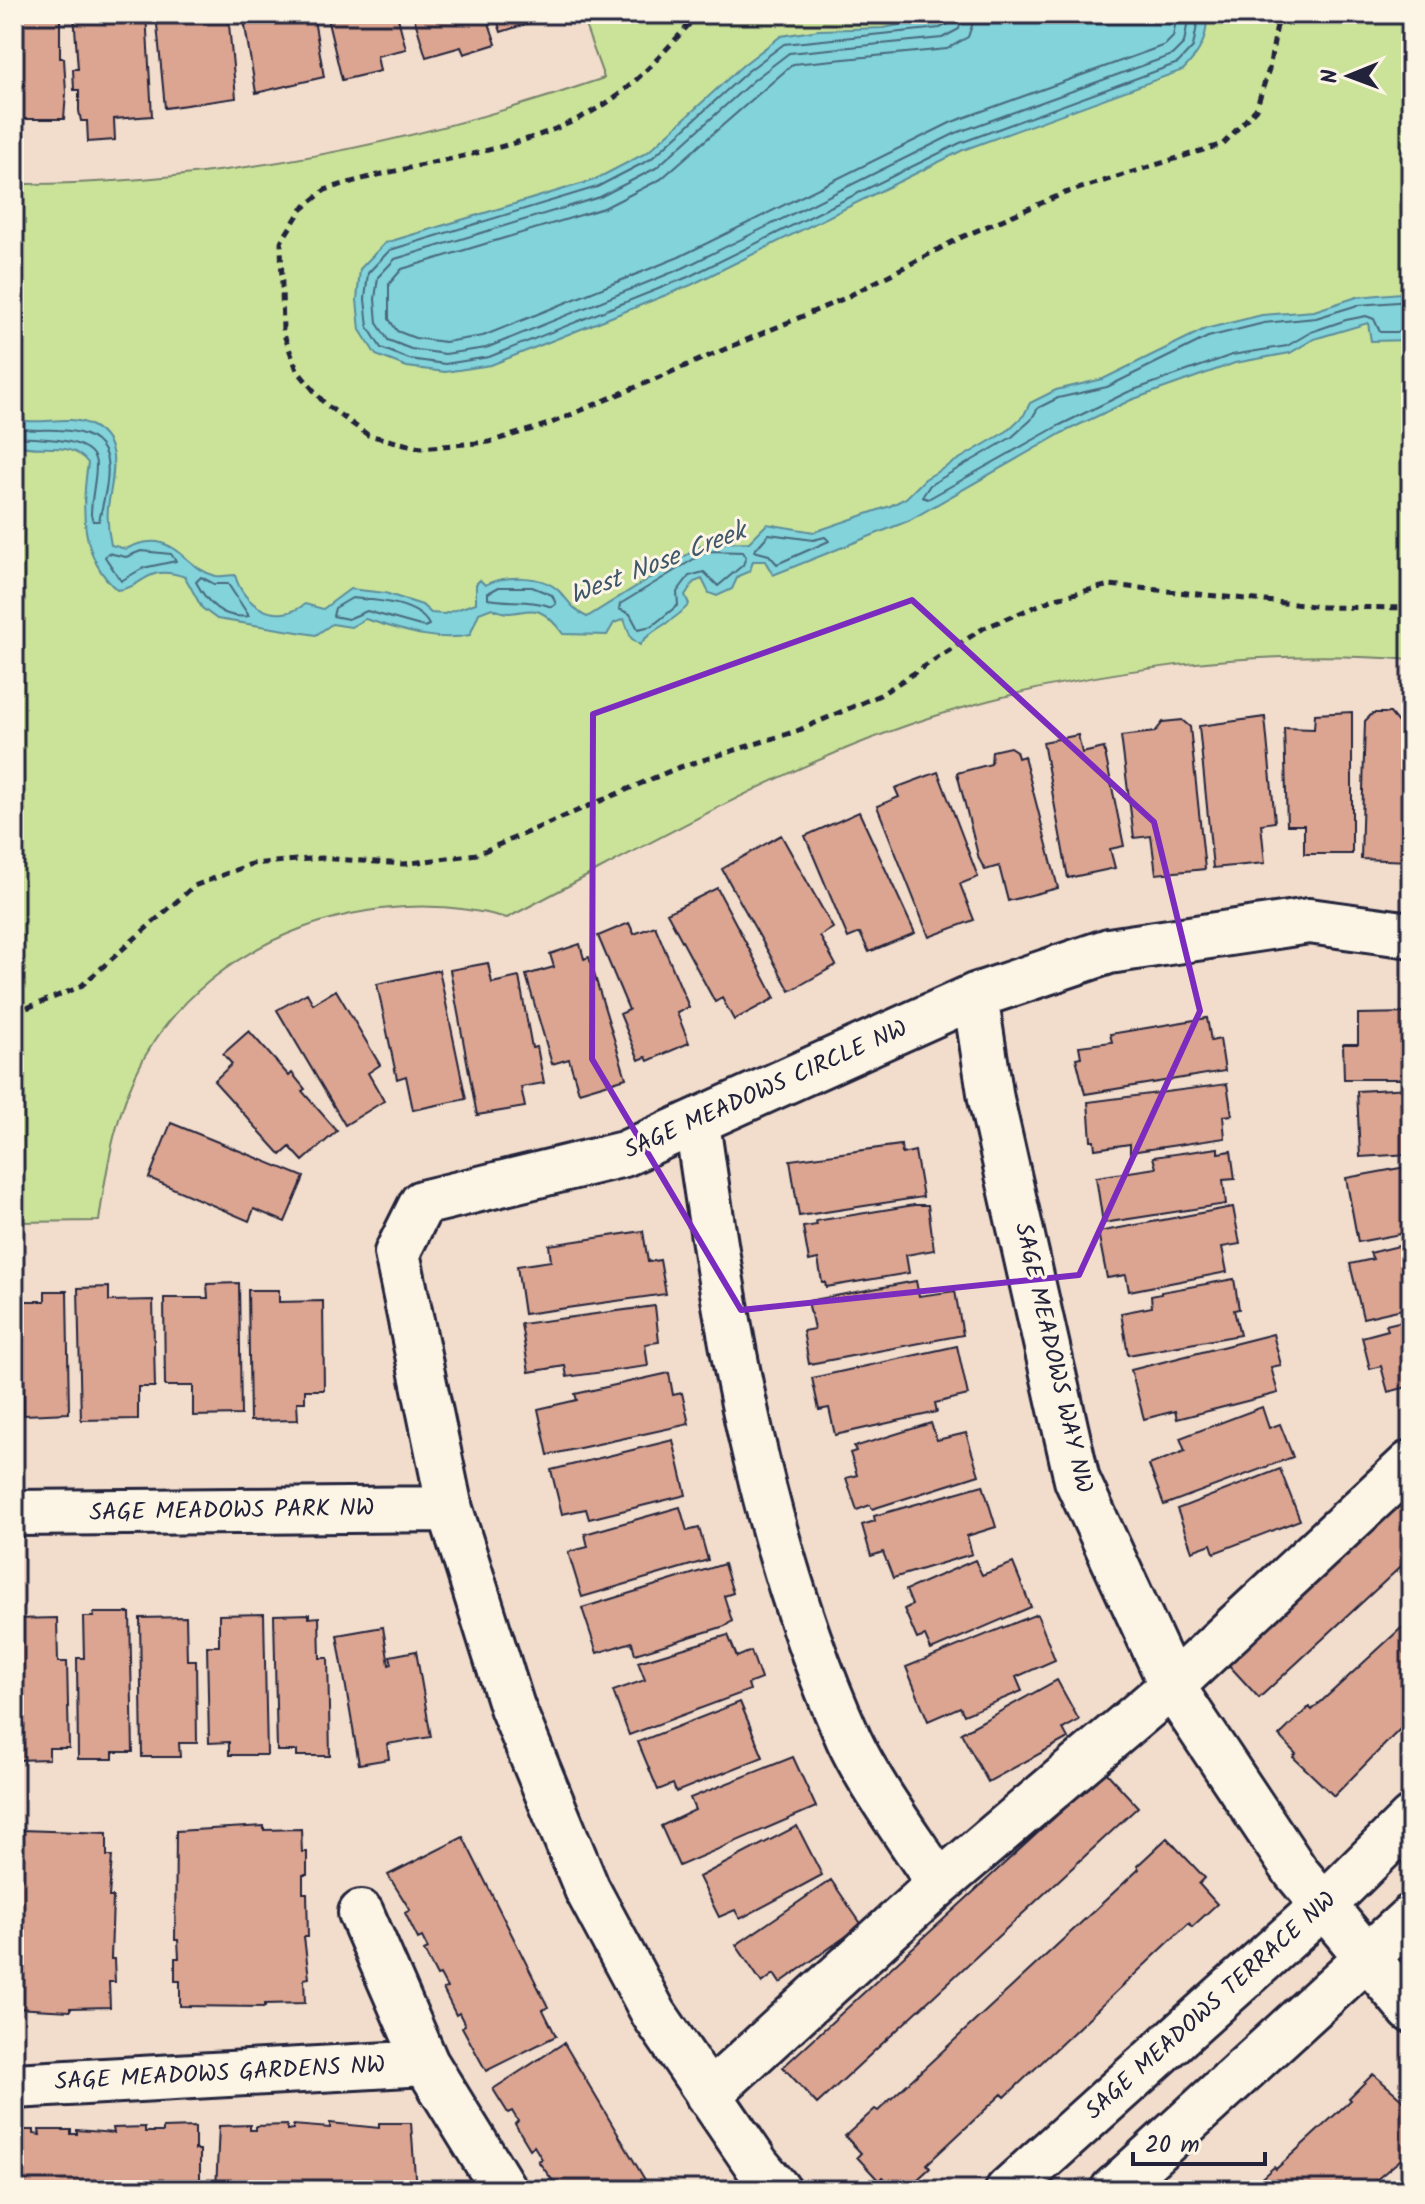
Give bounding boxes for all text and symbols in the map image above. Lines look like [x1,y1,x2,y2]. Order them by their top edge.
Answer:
north arrow [1309,36,1389,116]
text: N [1314,69,1349,84]
water label: West Nose Creek [564,510,756,617]
street label: SAGE MEADOWS CIRCLE NW [618,1010,914,1170]
street label: SAGE MEADOWS WAY NW [1003,1219,1103,1497]
street label: SAGE MEADOWS PARK NW [89,1489,375,1533]
street label: SAGE MEADOWS TERRACE NW [1076,1882,1346,2130]
street label: SAGE MEADOWS GARDENS NW [54,2046,386,2102]
scale bar [1133,2116,1265,2166]
text: 20 m [1145,2126,1200,2165]

